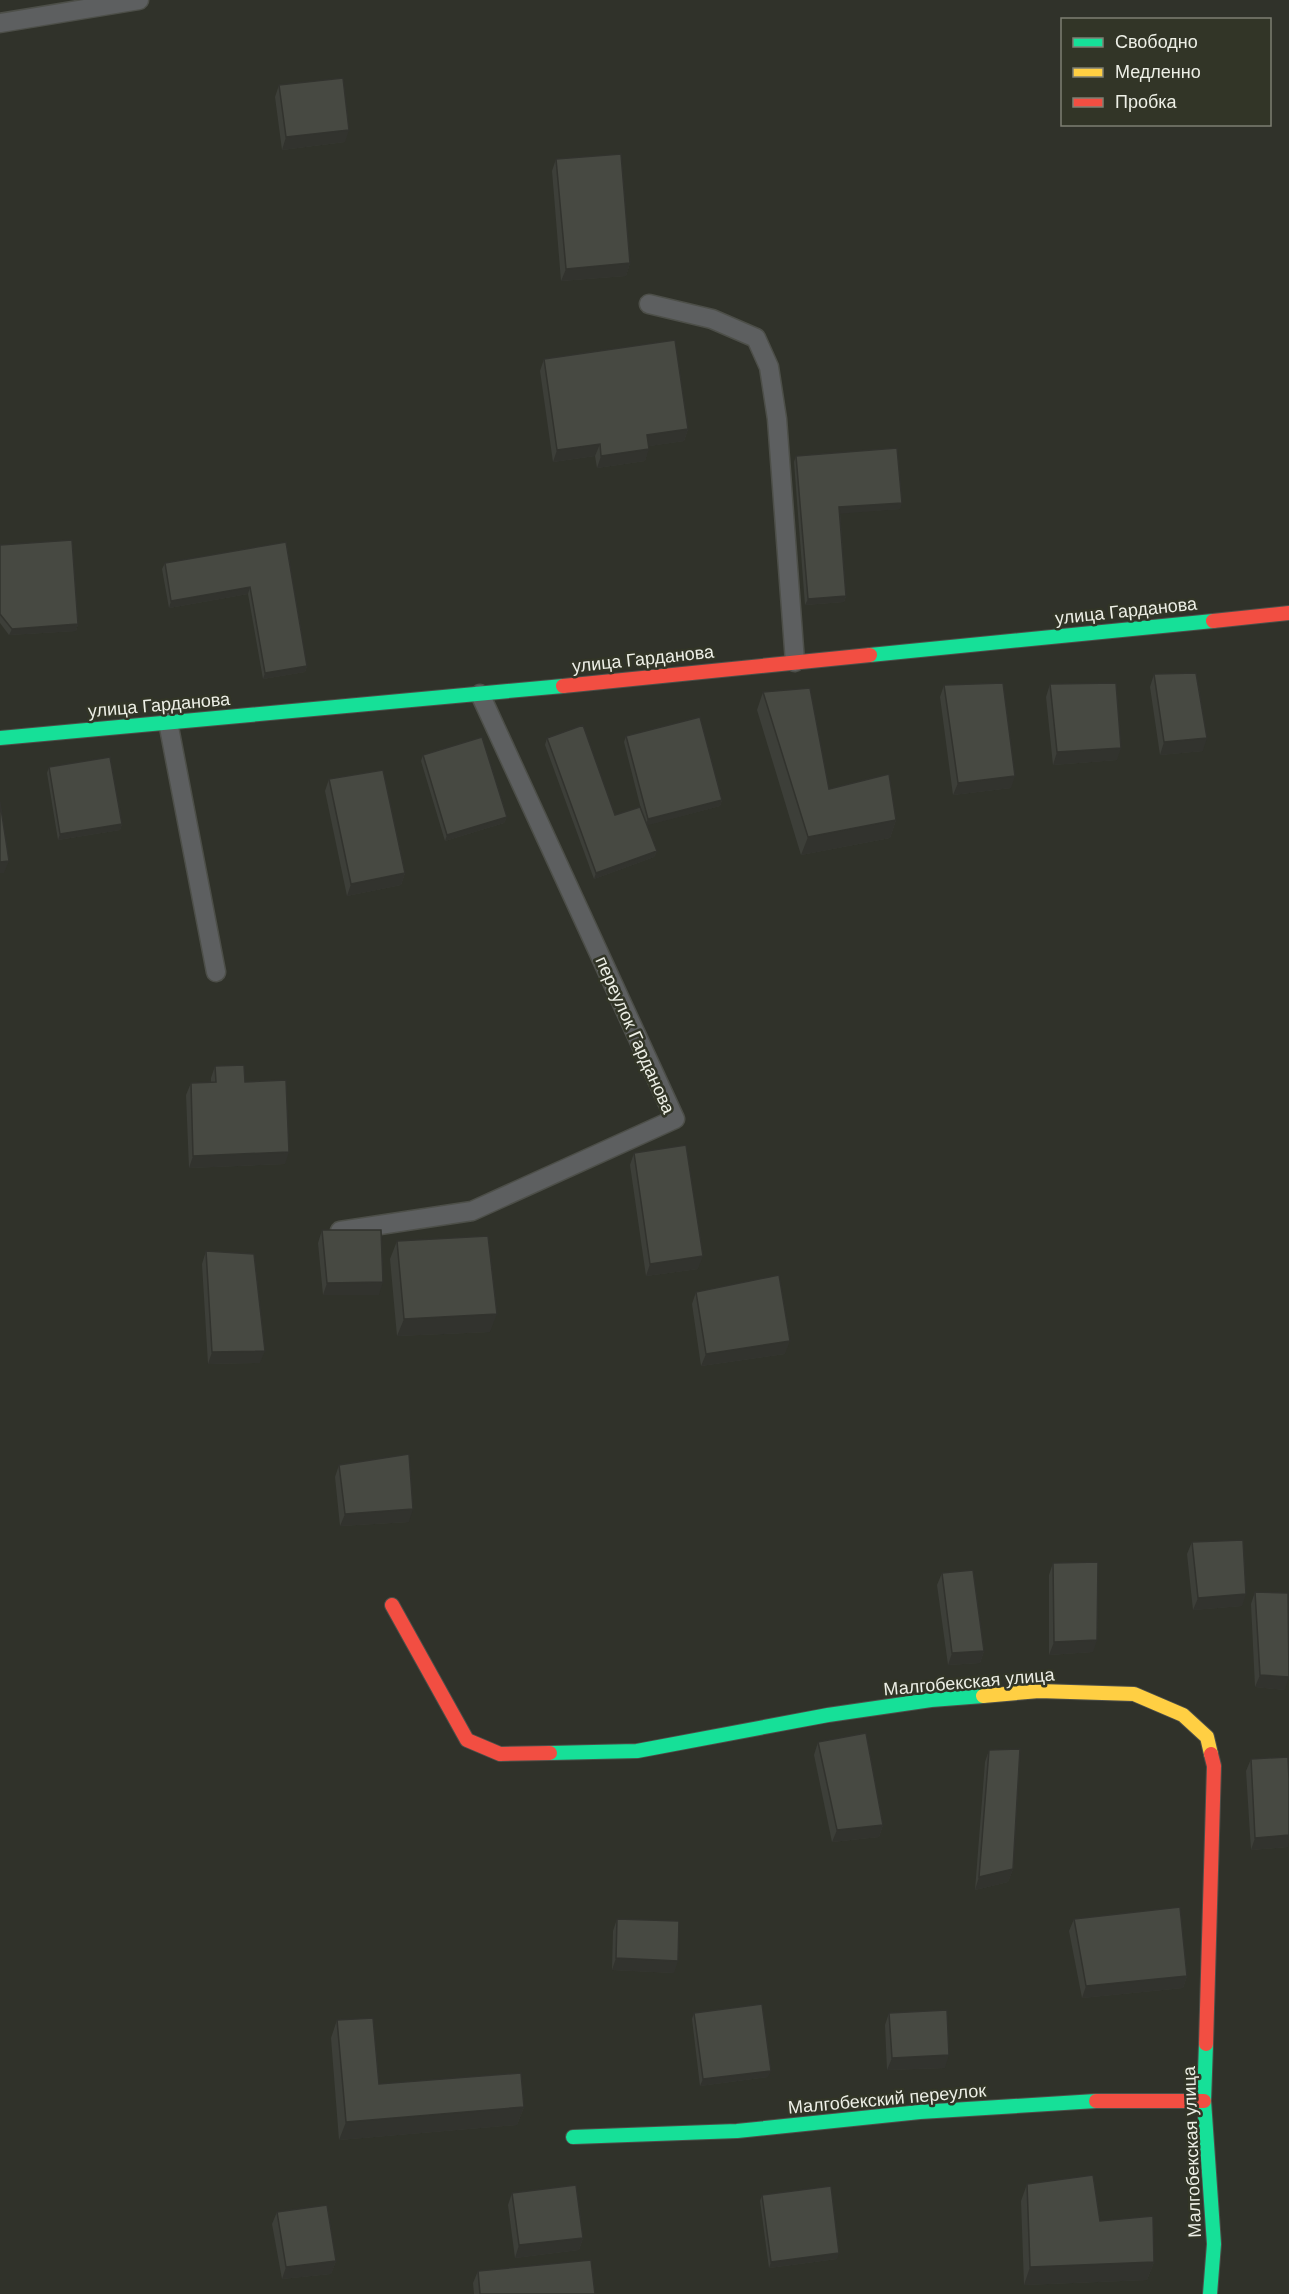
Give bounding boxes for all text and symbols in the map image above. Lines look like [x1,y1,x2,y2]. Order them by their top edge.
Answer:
legend [1061,18,1271,126]
text: Свободно [1115,32,1198,52]
text: Медленно [1115,62,1201,82]
text: Пробка [1115,92,1178,112]
street label: улица Гарданова [1054,593,1199,628]
street label: улица Гарданова [571,641,716,676]
street label: улица Гарданова [87,689,232,721]
street label: переулок Гарданова [591,953,679,1118]
street label: Малгобекская улица [883,1664,1056,1699]
street label: Малгобекская улица [1179,2065,1205,2238]
street label: Малгобекский переулок [787,2080,987,2118]

